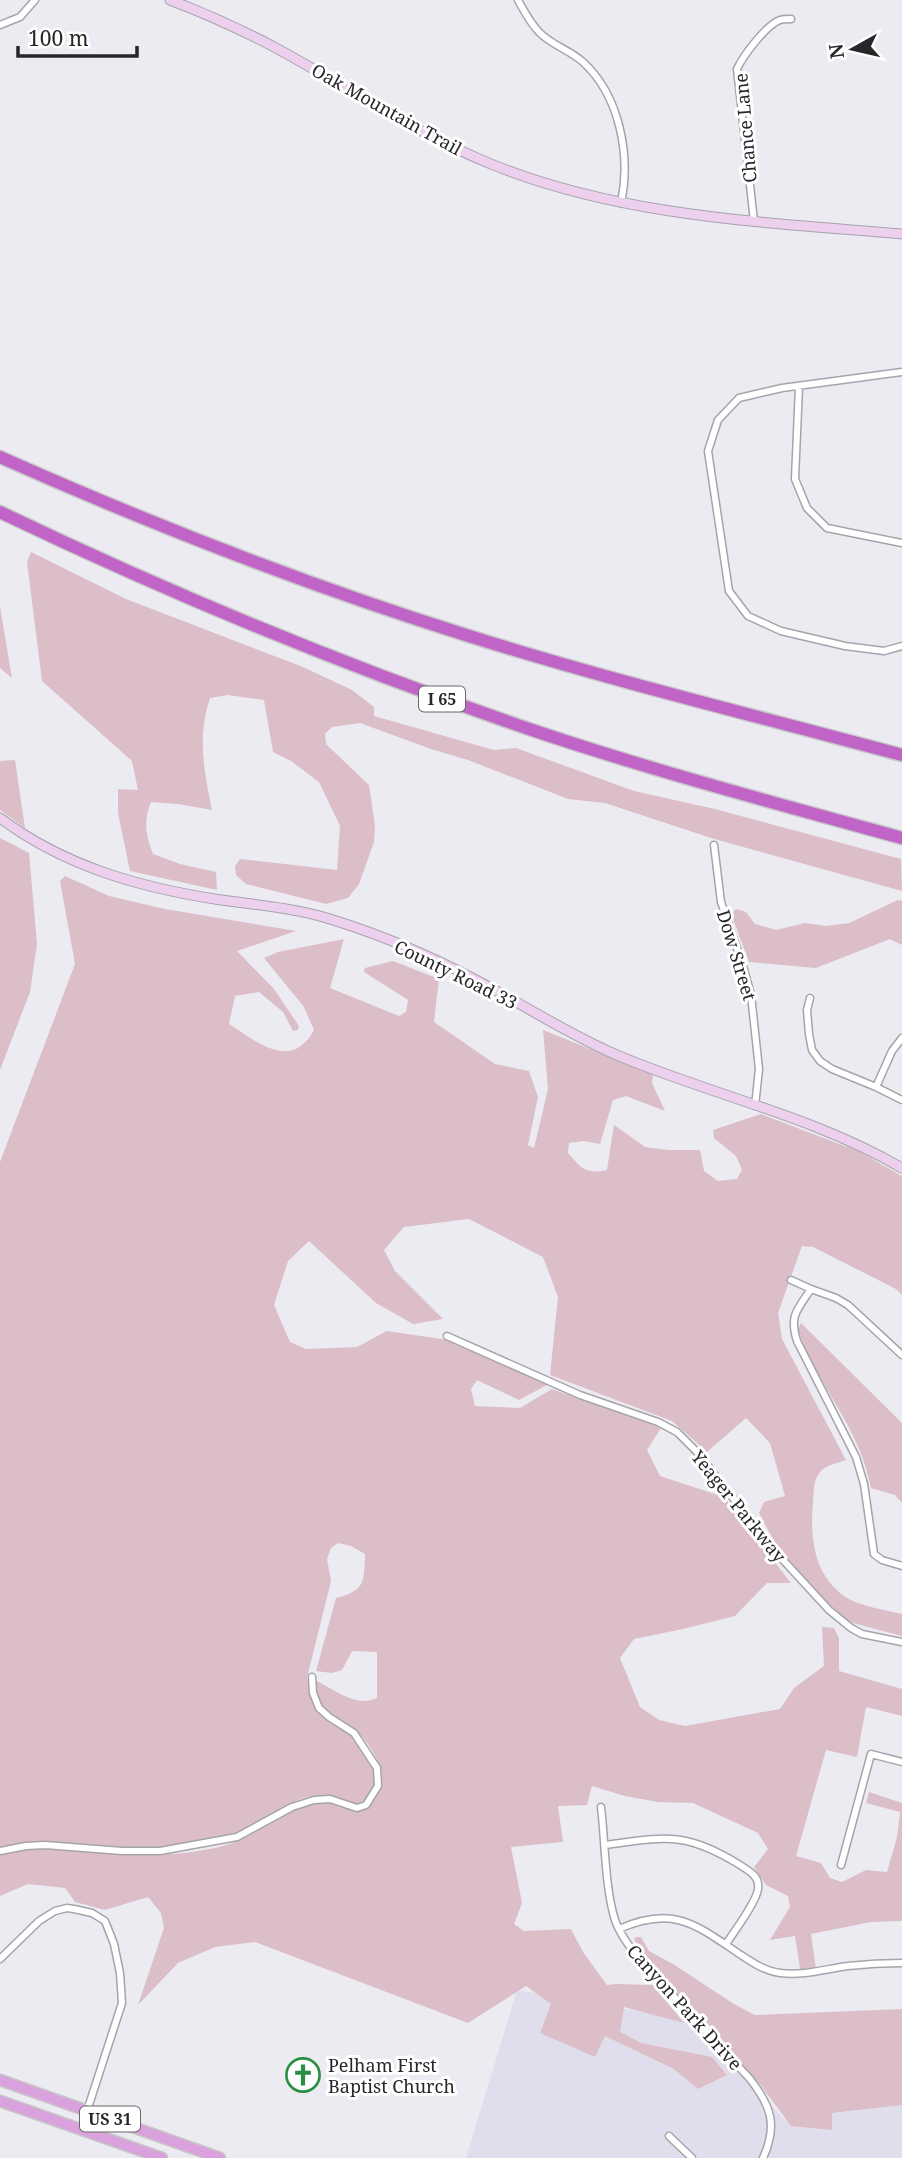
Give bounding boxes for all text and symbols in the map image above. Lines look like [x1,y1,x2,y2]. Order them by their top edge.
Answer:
scale bar [18,14,136,58]
north arrow [818,14,888,84]
text: 100 m [28,24,89,52]
text: N [822,42,850,61]
street label: Oak Mountain Trail [308,58,467,160]
street label: Chance Lane [728,72,762,184]
road number: I 65 [419,686,465,712]
street label: Dow Street [712,907,762,1003]
street label: County Road 33 [391,934,521,1014]
street label: Yeager Parkway [686,1444,792,1568]
street label: Canyon Park Drive [622,1939,748,2075]
place label: Pelham First Baptist Church [328,2053,455,2098]
church icon: Pelham First Baptist Church [284,2056,322,2094]
road number: US 31 [80,2106,140,2132]

